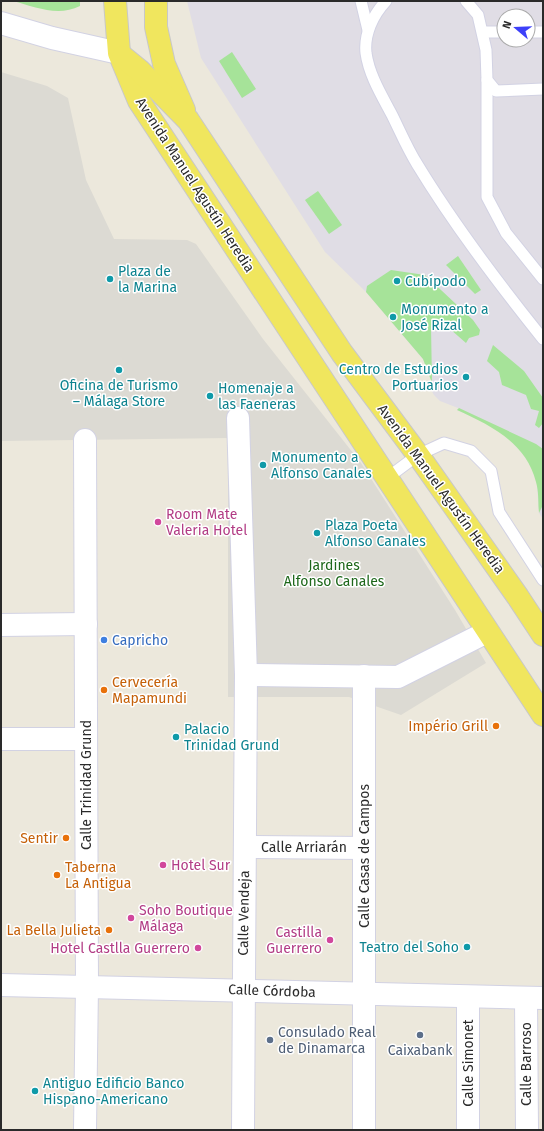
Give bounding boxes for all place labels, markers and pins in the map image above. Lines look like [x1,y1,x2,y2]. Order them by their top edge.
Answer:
place label: Plaza de la Marina [118,263,177,296]
place label: Cubípodo [405,273,466,290]
marker: Plaza de la Marina [105,274,115,284]
marker: Cubípodo [392,276,402,286]
place label: Monumento a José Rizal [401,301,489,334]
marker: Monumento a José Rizal [388,312,398,322]
place label: Centro de Estudios Portuarios [339,361,458,394]
marker: Oficina de Turismo – Málaga Store [114,365,124,375]
marker: Centro de Estudios Portuarios [461,372,471,382]
place label: Oficina de Turismo – Málaga Store [60,377,178,410]
place label: Homenaje a las Faeneras [218,380,296,413]
marker: Homenaje a las Faeneras [205,391,215,401]
place label: Monumento a Alfonso Canales [271,449,372,482]
marker: Monumento a Alfonso Canales [258,460,268,470]
place label: Room Mate Valeria Hotel [166,506,247,539]
marker: Room Mate Valeria Hotel [153,517,163,527]
place label: Plaza Poeta Alfonso Canales [325,517,426,550]
marker: Plaza Poeta Alfonso Canales [312,528,322,538]
place label: Capricho [112,632,168,649]
marker: Capricho [99,635,109,645]
place label: Cervecería Mapamundi [112,674,187,707]
marker: Cervecería Mapamundi [99,685,109,695]
place label: Império Grill [408,718,488,735]
place label: Palacio Trinidad Grund [184,721,279,754]
marker: Império Grill [491,721,501,731]
marker: Palacio Trinidad Grund [171,732,181,742]
place label: Sentir [20,830,59,847]
marker: Sentir [61,833,71,843]
place label: Hotel Sur [171,857,231,874]
place label: Taberna La Antigua [65,859,131,892]
marker: Hotel Sur [158,860,168,870]
marker: Taberna La Antigua [52,870,62,880]
place label: Soho Boutique Málaga [139,902,233,935]
marker: Soho Boutique Málaga [126,913,136,923]
place label: La Bella Julieta [7,922,101,939]
place label: Castilla Guerrero [266,924,322,957]
marker: La Bella Julieta [104,925,114,935]
marker: Castilla Guerrero [325,935,335,945]
place label: Teatro del Soho [360,939,459,956]
place label: Hotel Castlla Guerrero [50,940,190,957]
marker: Teatro del Soho [462,942,472,952]
marker: Hotel Castlla Guerrero [193,943,203,953]
place label: Consulado Real de Dinamarca [278,1024,376,1057]
marker: Caixabank [415,1030,425,1040]
marker: Consulado Real de Dinamarca [265,1035,275,1045]
place label: Caixabank [388,1042,453,1059]
place label: Antiguo Edificio Banco Hispano-Americano [43,1075,184,1108]
marker: Antiguo Edificio Banco Hispano-Americano [30,1086,40,1096]

